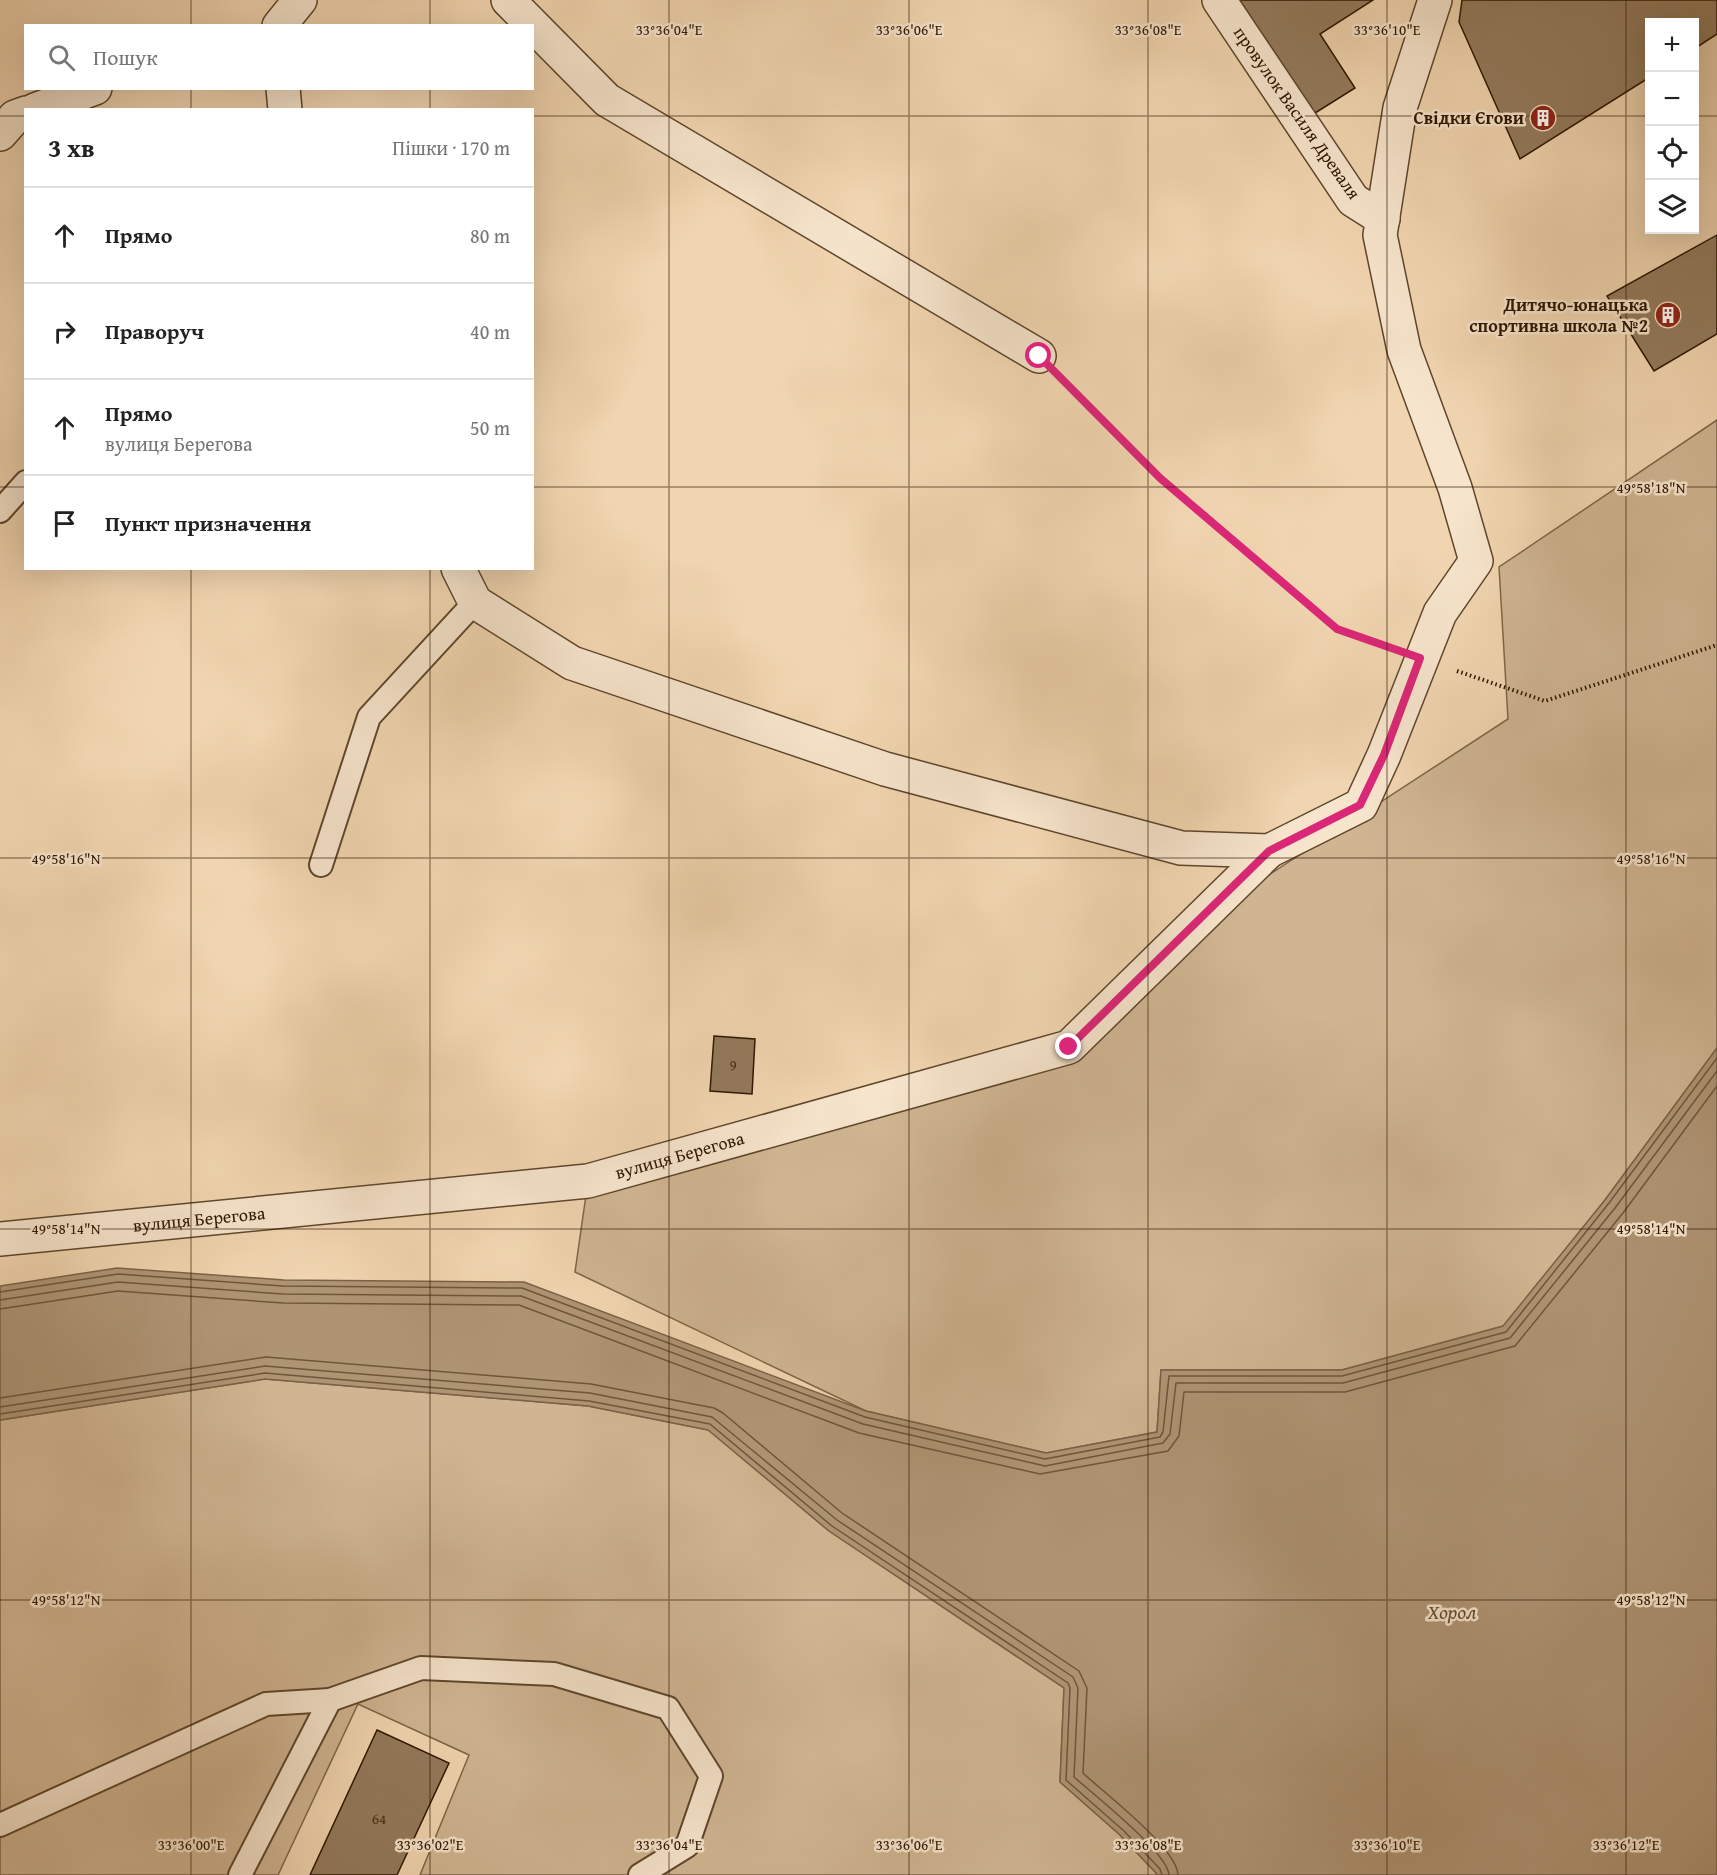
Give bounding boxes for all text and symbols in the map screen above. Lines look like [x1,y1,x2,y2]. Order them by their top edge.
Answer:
map controls [1645,18,1699,234]
button: + [1645,18,1699,72]
text: 33°36'04"E [636,19,703,40]
text: 33°36'06"E [876,19,943,40]
text: 33°36'08"E [1115,19,1182,40]
text: 33°36'10"E [1354,19,1421,40]
street label: провулок Василя Древаля [1227,21,1368,205]
search box [24,24,534,90]
icon: search [45,41,78,74]
text: Пошук [93,41,158,73]
button: − [1645,72,1699,126]
building icon: Свідки Єгови [1528,103,1558,133]
place label: Свідки Єгови [1413,104,1524,131]
button: locate [1645,126,1699,180]
text: 3 хв [48,128,95,167]
text: Пішки · 170 m [392,133,510,162]
button: layers [1645,180,1699,234]
icon: ahead [48,219,81,252]
text: Прямо [105,219,172,251]
text: 80 m [470,221,510,250]
place label: Дитячо-юнацька спортивна школа №2 [1469,291,1649,339]
building icon: Дитячо-юнацька спортивна школа №2 [1653,300,1683,330]
icon: right [48,315,81,348]
text: Праворуч [105,315,204,347]
text: 40 m [470,317,510,346]
route start [1025,342,1051,368]
text: Прямо [105,397,172,429]
icon: ahead [48,411,81,444]
text: 50 m [470,413,510,442]
text: вулиця Берегова [105,429,253,458]
text: 49°58'18"N [1617,477,1686,498]
icon: arrive [48,507,81,540]
text: Пункт призначення [105,507,311,539]
text: 49°58'16"N [32,848,101,869]
text: 49°58'16"N [1617,848,1686,869]
route end [1055,1033,1081,1059]
house number: 9 [729,1054,737,1075]
street label: вулиця Берегова [612,1124,748,1186]
street label: вулиця Берегова [132,1199,267,1239]
text: 49°58'14"N [32,1218,101,1239]
text: 49°58'14"N [1617,1218,1686,1239]
text: 49°58'12"N [32,1589,101,1610]
text: 49°58'12"N [1617,1589,1686,1610]
water label: Хорол [1427,1597,1477,1626]
house number: 64 [372,1808,386,1829]
text: 33°36'00"E [158,1834,225,1855]
text: 33°36'02"E [397,1834,464,1855]
text: 33°36'04"E [636,1834,703,1855]
text: 33°36'06"E [876,1834,943,1855]
text: 33°36'08"E [1115,1834,1182,1855]
text: 33°36'10"E [1354,1834,1421,1855]
text: 33°36'12"E [1593,1834,1660,1855]

